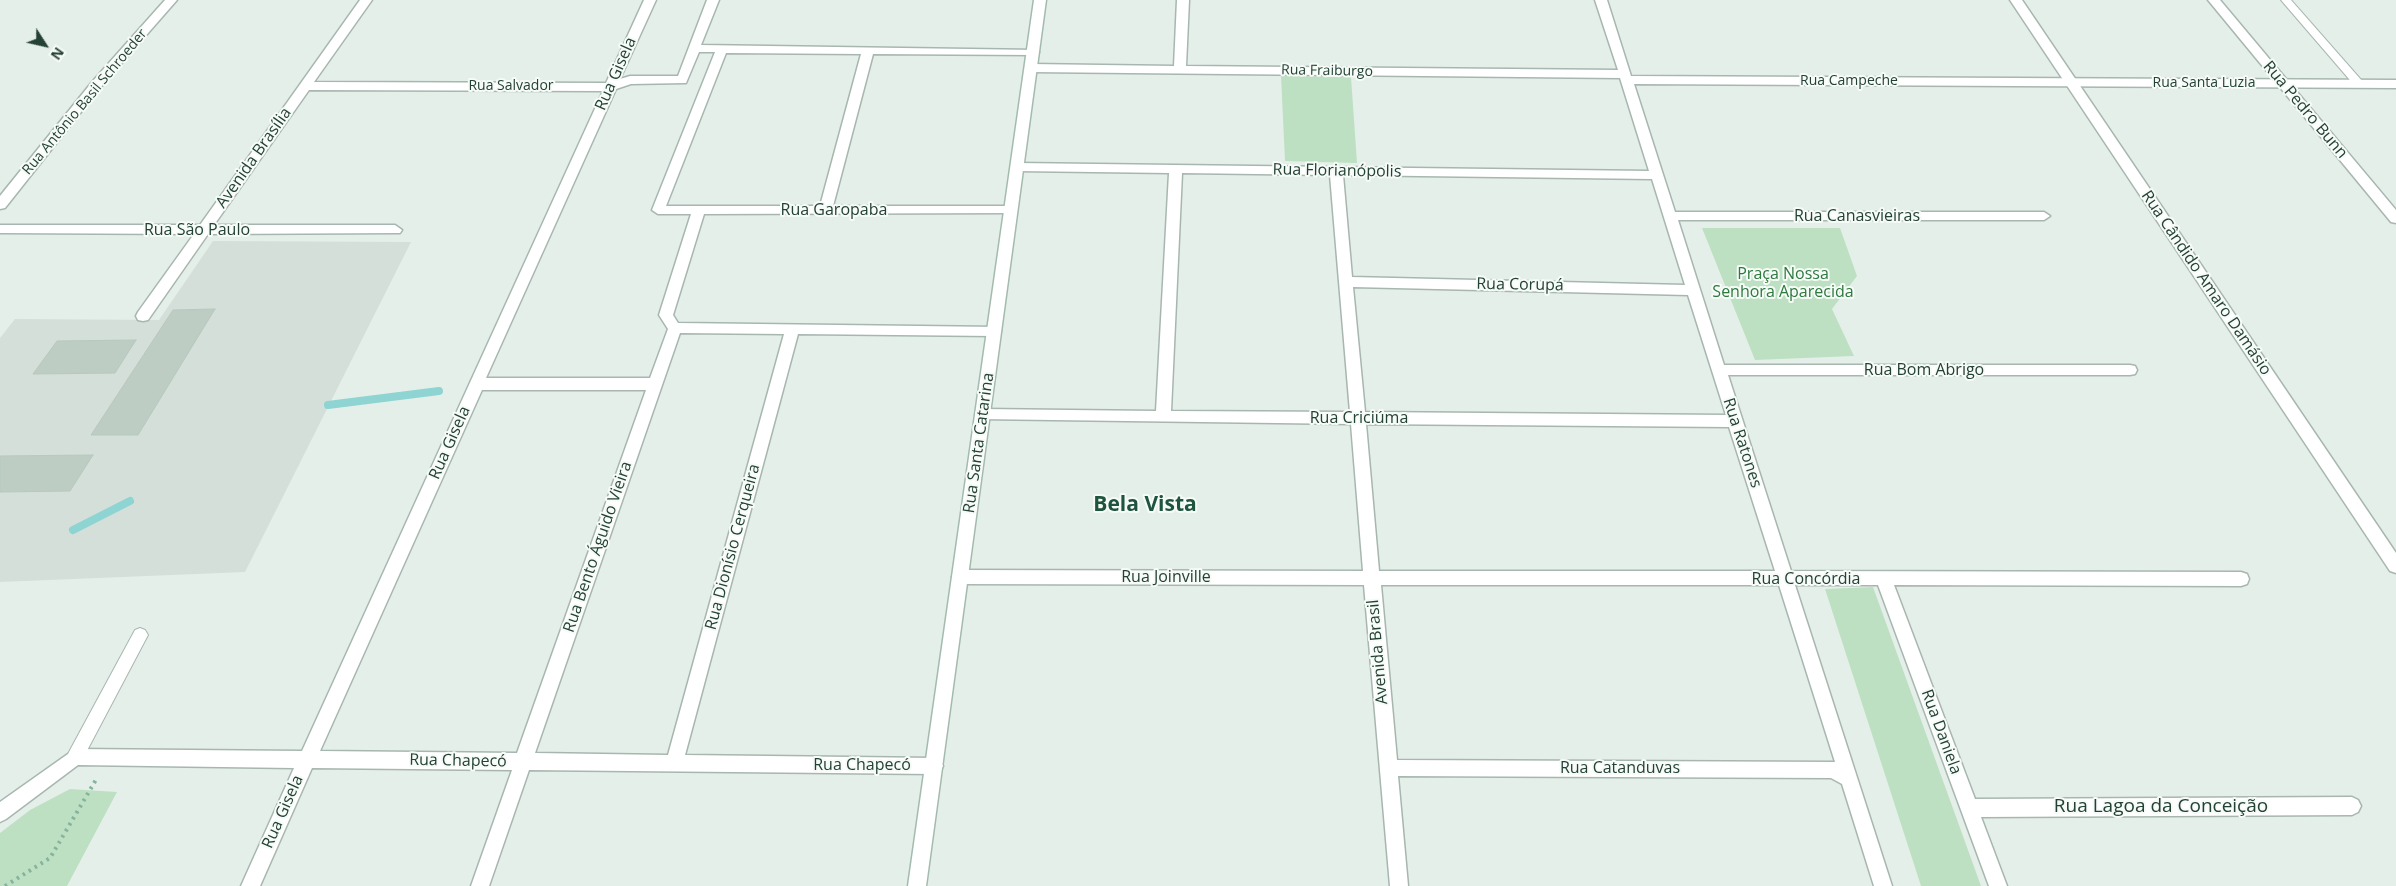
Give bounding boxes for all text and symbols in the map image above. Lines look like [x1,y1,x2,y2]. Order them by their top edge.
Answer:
north arrow [20,20,70,70]
street label: Rua Antônio Basil Schroeder [19,26,151,178]
street label: Rua Gisela [591,34,641,114]
text: N [47,44,69,64]
street label: Rua Pedro Bunn [2259,57,2351,163]
street label: Rua Fraiburgo [1281,62,1373,80]
street label: Rua Campeche [1800,73,1898,89]
street label: Rua Santa Luzia [2153,75,2255,91]
street label: Rua Salvador [468,78,554,94]
street label: Avenida Brasília [212,104,296,212]
street label: Rua Florianópolis [1273,160,1401,182]
street label: Rua Cândido Amaro Damásio [2137,187,2275,379]
street label: Rua Garopaba [781,200,887,220]
street label: Rua Canasvieiras [1794,206,1920,226]
street label: Rua São Paulo [144,220,250,240]
park label: Praça Nossa Senhora Aparecida [1712,264,1854,302]
street label: Rua Corupá [1476,275,1564,295]
street label: Rua Bom Abrigo [1864,360,1984,380]
street label: Rua Santa Catarina [960,371,998,515]
street label: Rua Ratones [1718,396,1766,490]
street label: Rua Gisela [425,403,475,483]
street label: Rua Criciúma [1310,408,1408,428]
street label: Rua Bento Águido Vieira [560,459,636,635]
street label: Rua Dionísio Cerqueira [702,462,764,632]
district label: Bela Vista [1093,492,1197,518]
street label: Rua Joinville [1121,567,1211,587]
street label: Rua Concórdia [1752,569,1860,589]
street label: Avenida Brasil [1364,599,1392,705]
street label: Rua Daniela [1917,687,1965,777]
street label: Rua Chapecó [409,751,507,771]
street label: Rua Chapecó [813,755,911,775]
street label: Rua Catanduvas [1560,758,1680,778]
street label: Rua Gisela [258,772,308,852]
street label: Rua Lagoa da Conceição [2054,796,2268,818]

